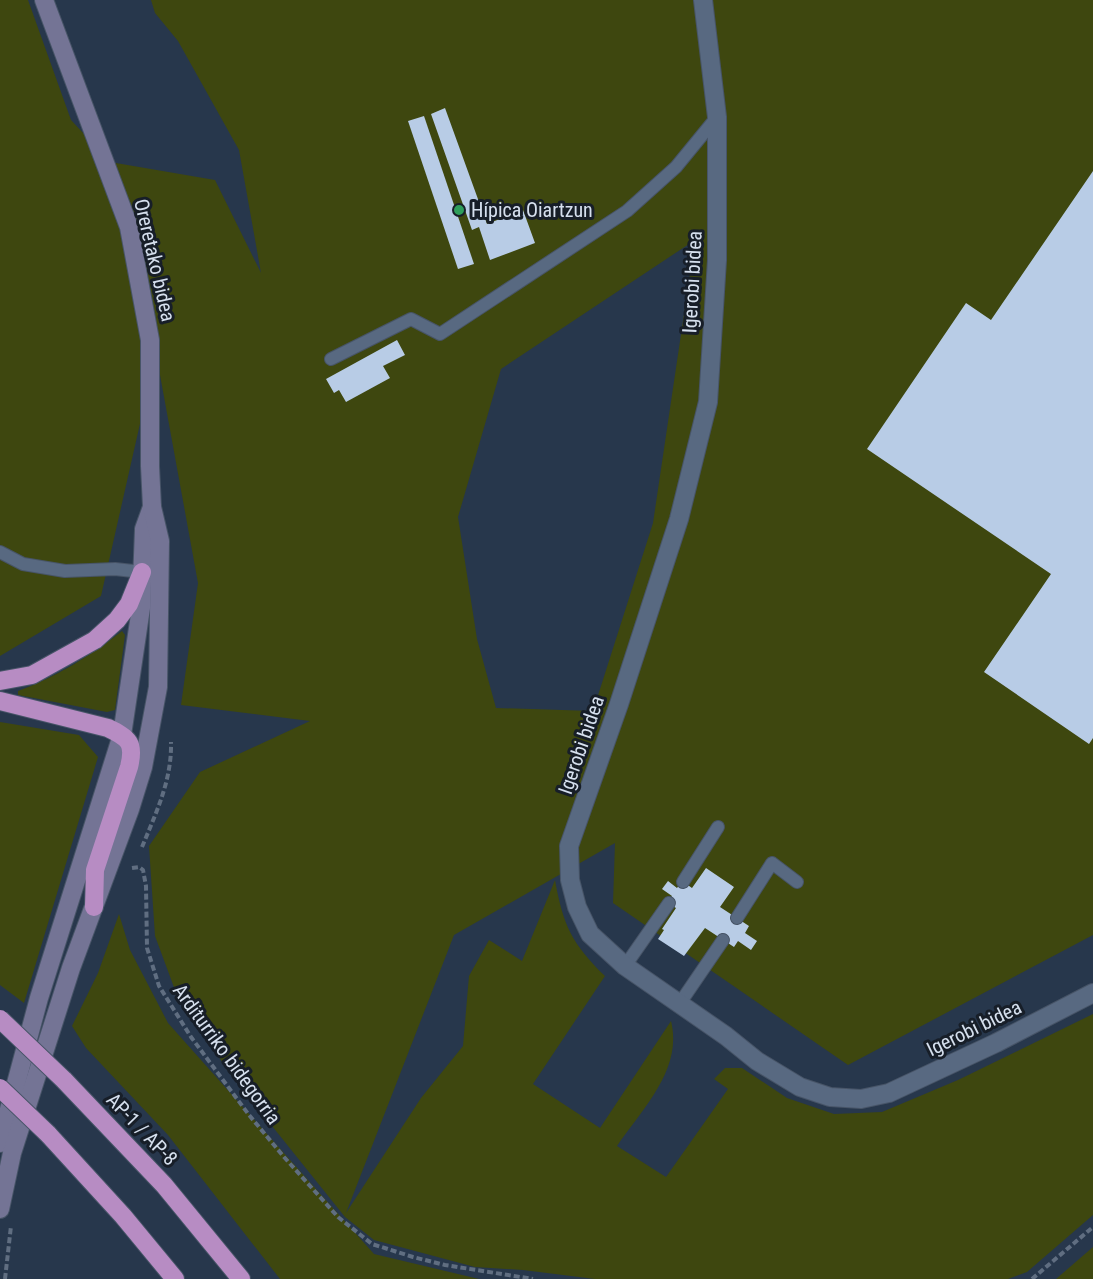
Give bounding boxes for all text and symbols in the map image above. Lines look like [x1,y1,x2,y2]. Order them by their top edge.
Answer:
street label: Oreretako bidea [129,196,181,324]
place label: Hípica Oiartzun [471,198,593,222]
marker: Hípica Oiartzun [452,203,466,217]
street label: Igerobi bidea [677,230,707,334]
street label: Igerobi bidea [553,693,609,797]
street label: Arditurriko bidegorria [168,979,286,1129]
street label: Igerobi bidea [923,995,1025,1061]
street label: AP-1 / AP-8 [102,1088,182,1170]

